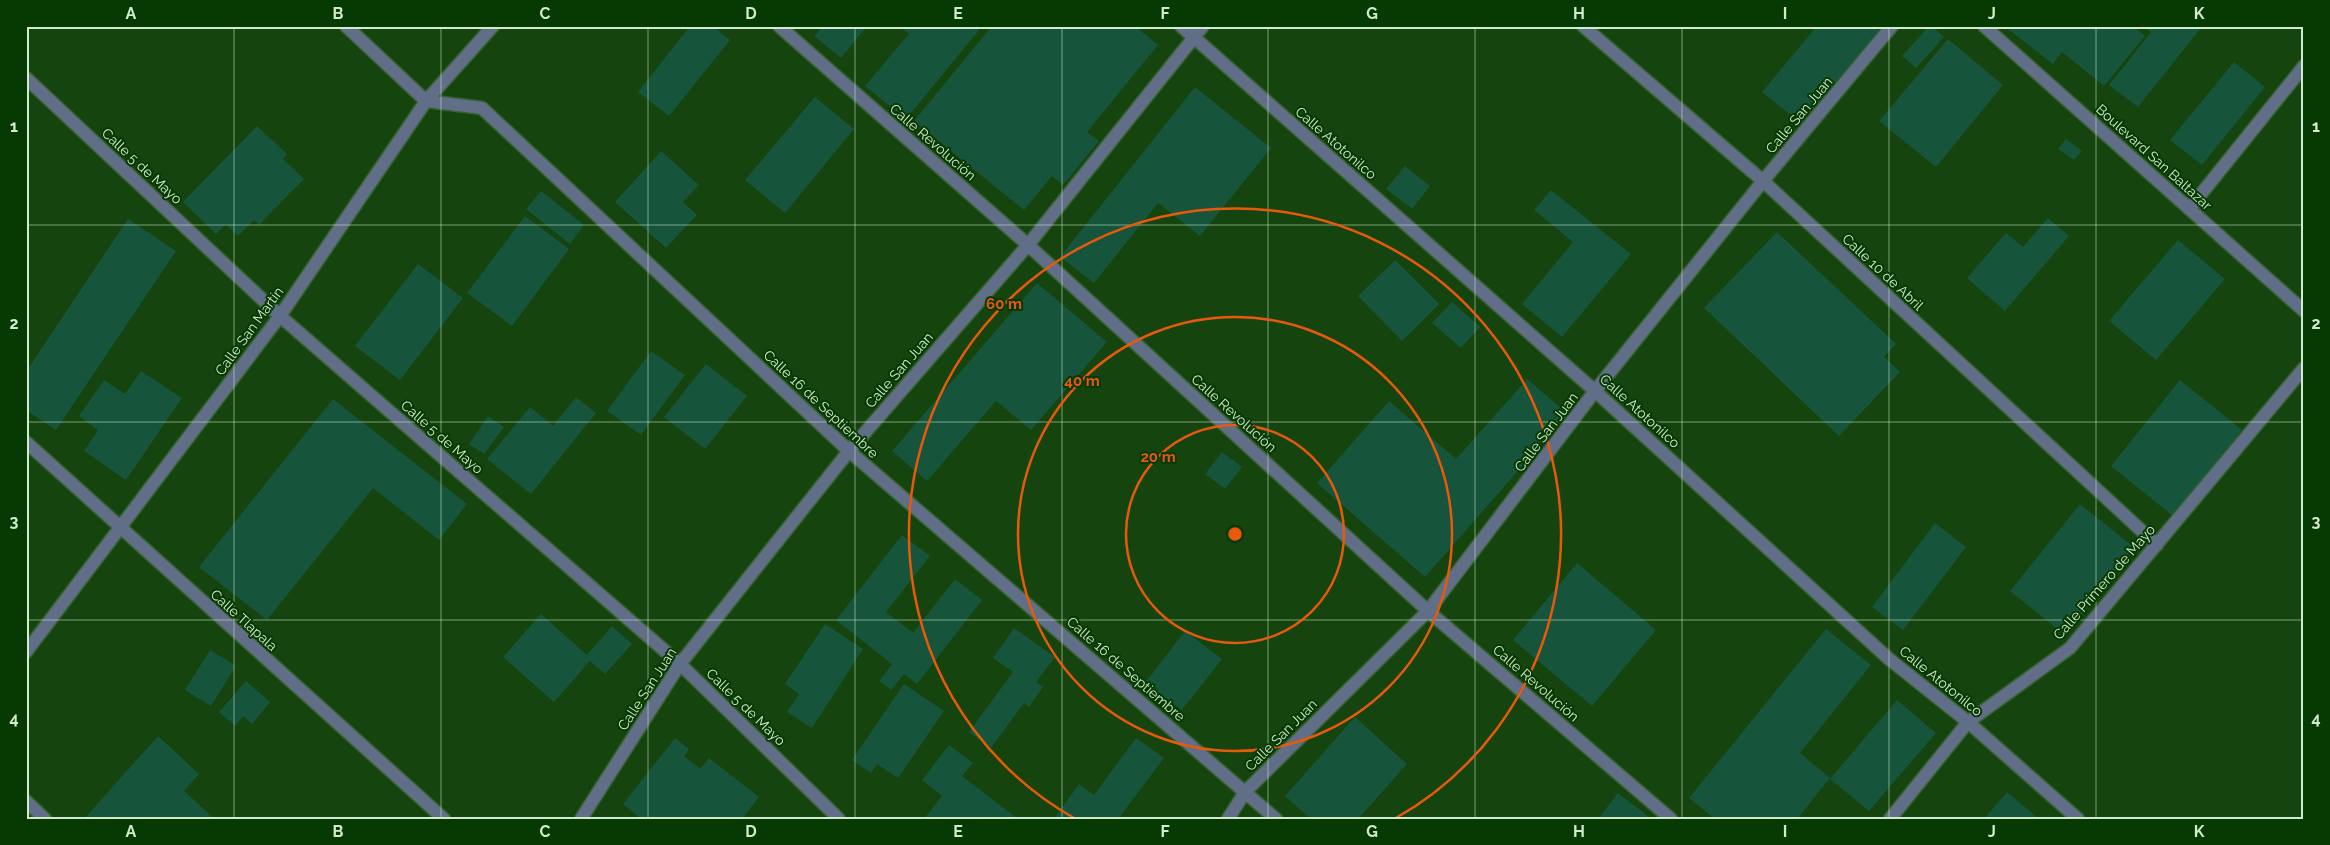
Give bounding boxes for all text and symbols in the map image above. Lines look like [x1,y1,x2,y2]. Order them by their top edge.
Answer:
text: A [126,4,137,23]
text: B [333,4,344,23]
text: C [540,4,551,23]
text: D [745,4,757,23]
text: E [953,4,963,23]
text: F [1160,4,1170,23]
text: G [1366,4,1378,23]
text: H [1573,4,1585,23]
text: I [1783,4,1787,23]
text: J [1988,4,1996,23]
text: K [2194,4,2205,23]
street label: Calle San Juan [1762,74,1836,156]
street label: Calle Revolución [887,100,979,184]
street label: Boulevard San Baltazar [2093,101,2215,213]
street label: Calle Atotonilco [1292,103,1380,183]
text: 1 [10,117,18,136]
text: 1 [2312,117,2320,136]
street label: Calle 5 de Mayo [99,125,185,207]
street label: Calle 10 de Abril [1839,230,1927,314]
street label: Calle San Martín [212,284,286,378]
text: 60 m [986,295,1022,313]
text: 2 [9,314,19,333]
text: 2 [2311,314,2321,333]
street label: Calle San Juan [862,329,936,411]
street label: Calle 16 de Septiembre [760,347,882,461]
street label: Calle Revolución [1188,371,1280,455]
street label: Calle Atotonilco [1597,371,1683,451]
text: 40 m [1064,372,1100,390]
street label: Calle San Juan [1511,389,1581,475]
street label: Calle 5 de Mayo [398,397,486,477]
text: 20 m [1140,448,1176,466]
text: 3 [10,512,19,531]
text: 3 [2312,512,2321,531]
street label: Calle Primero de Mayo [2050,521,2158,643]
centre of rings [1226,525,1244,543]
street label: Calle Tlapala [207,586,281,654]
street label: Calle 16 de Septiembre [1064,614,1188,724]
street label: Calle Revolución [1490,641,1582,725]
street label: Calle Atotonilco [1896,643,1986,719]
street label: Calle San Juan [614,645,680,733]
street label: Calle 5 de Mayo [703,665,789,749]
street label: Calle San Juan [1242,696,1320,774]
text: 4 [9,709,19,728]
text: 4 [2311,709,2321,728]
text: A [126,822,137,841]
text: B [333,822,344,841]
text: C [540,822,551,841]
text: D [745,822,757,841]
text: E [953,822,963,841]
text: F [1160,822,1170,841]
text: G [1366,822,1378,841]
text: H [1573,822,1585,841]
text: I [1783,822,1787,841]
text: J [1988,822,1996,841]
text: K [2194,822,2205,841]

